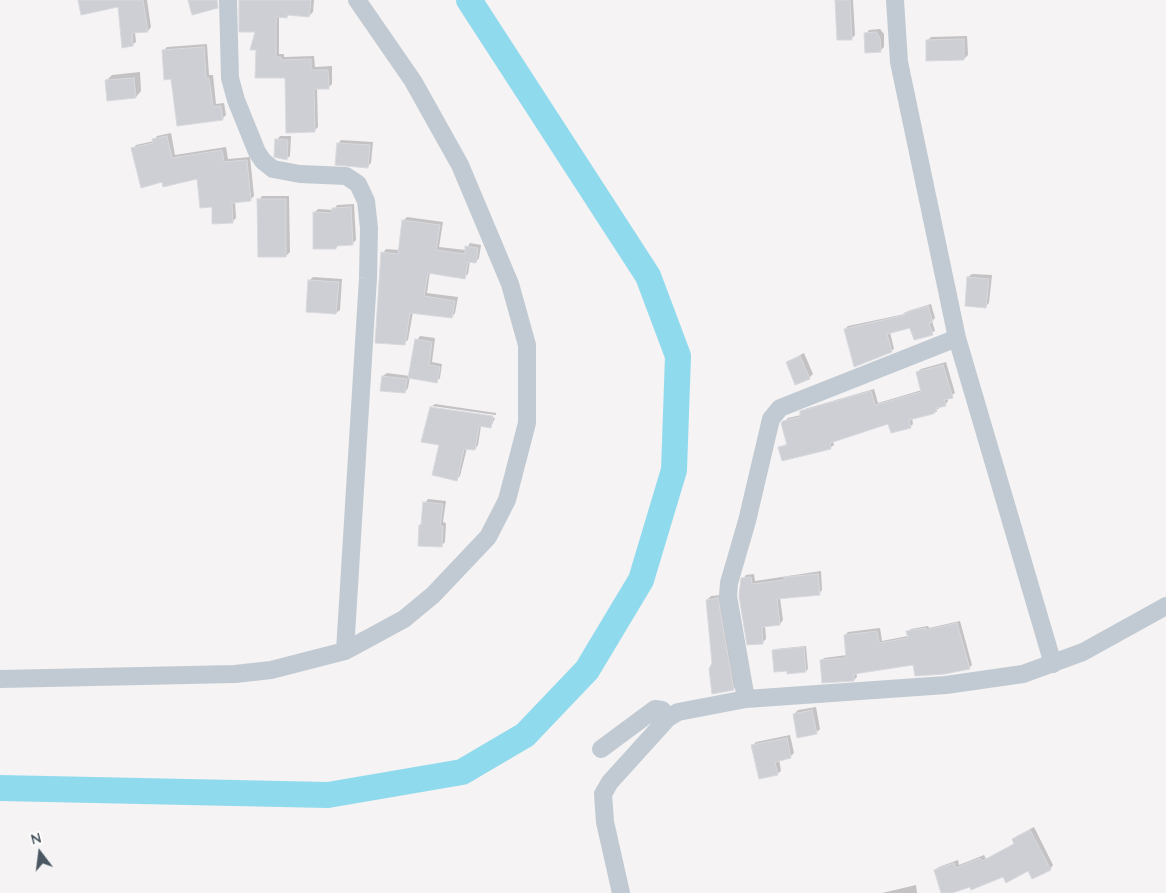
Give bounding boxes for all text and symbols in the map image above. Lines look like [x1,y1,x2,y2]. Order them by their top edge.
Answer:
north arrow [15,828,65,878]
text: N [29,828,43,849]

